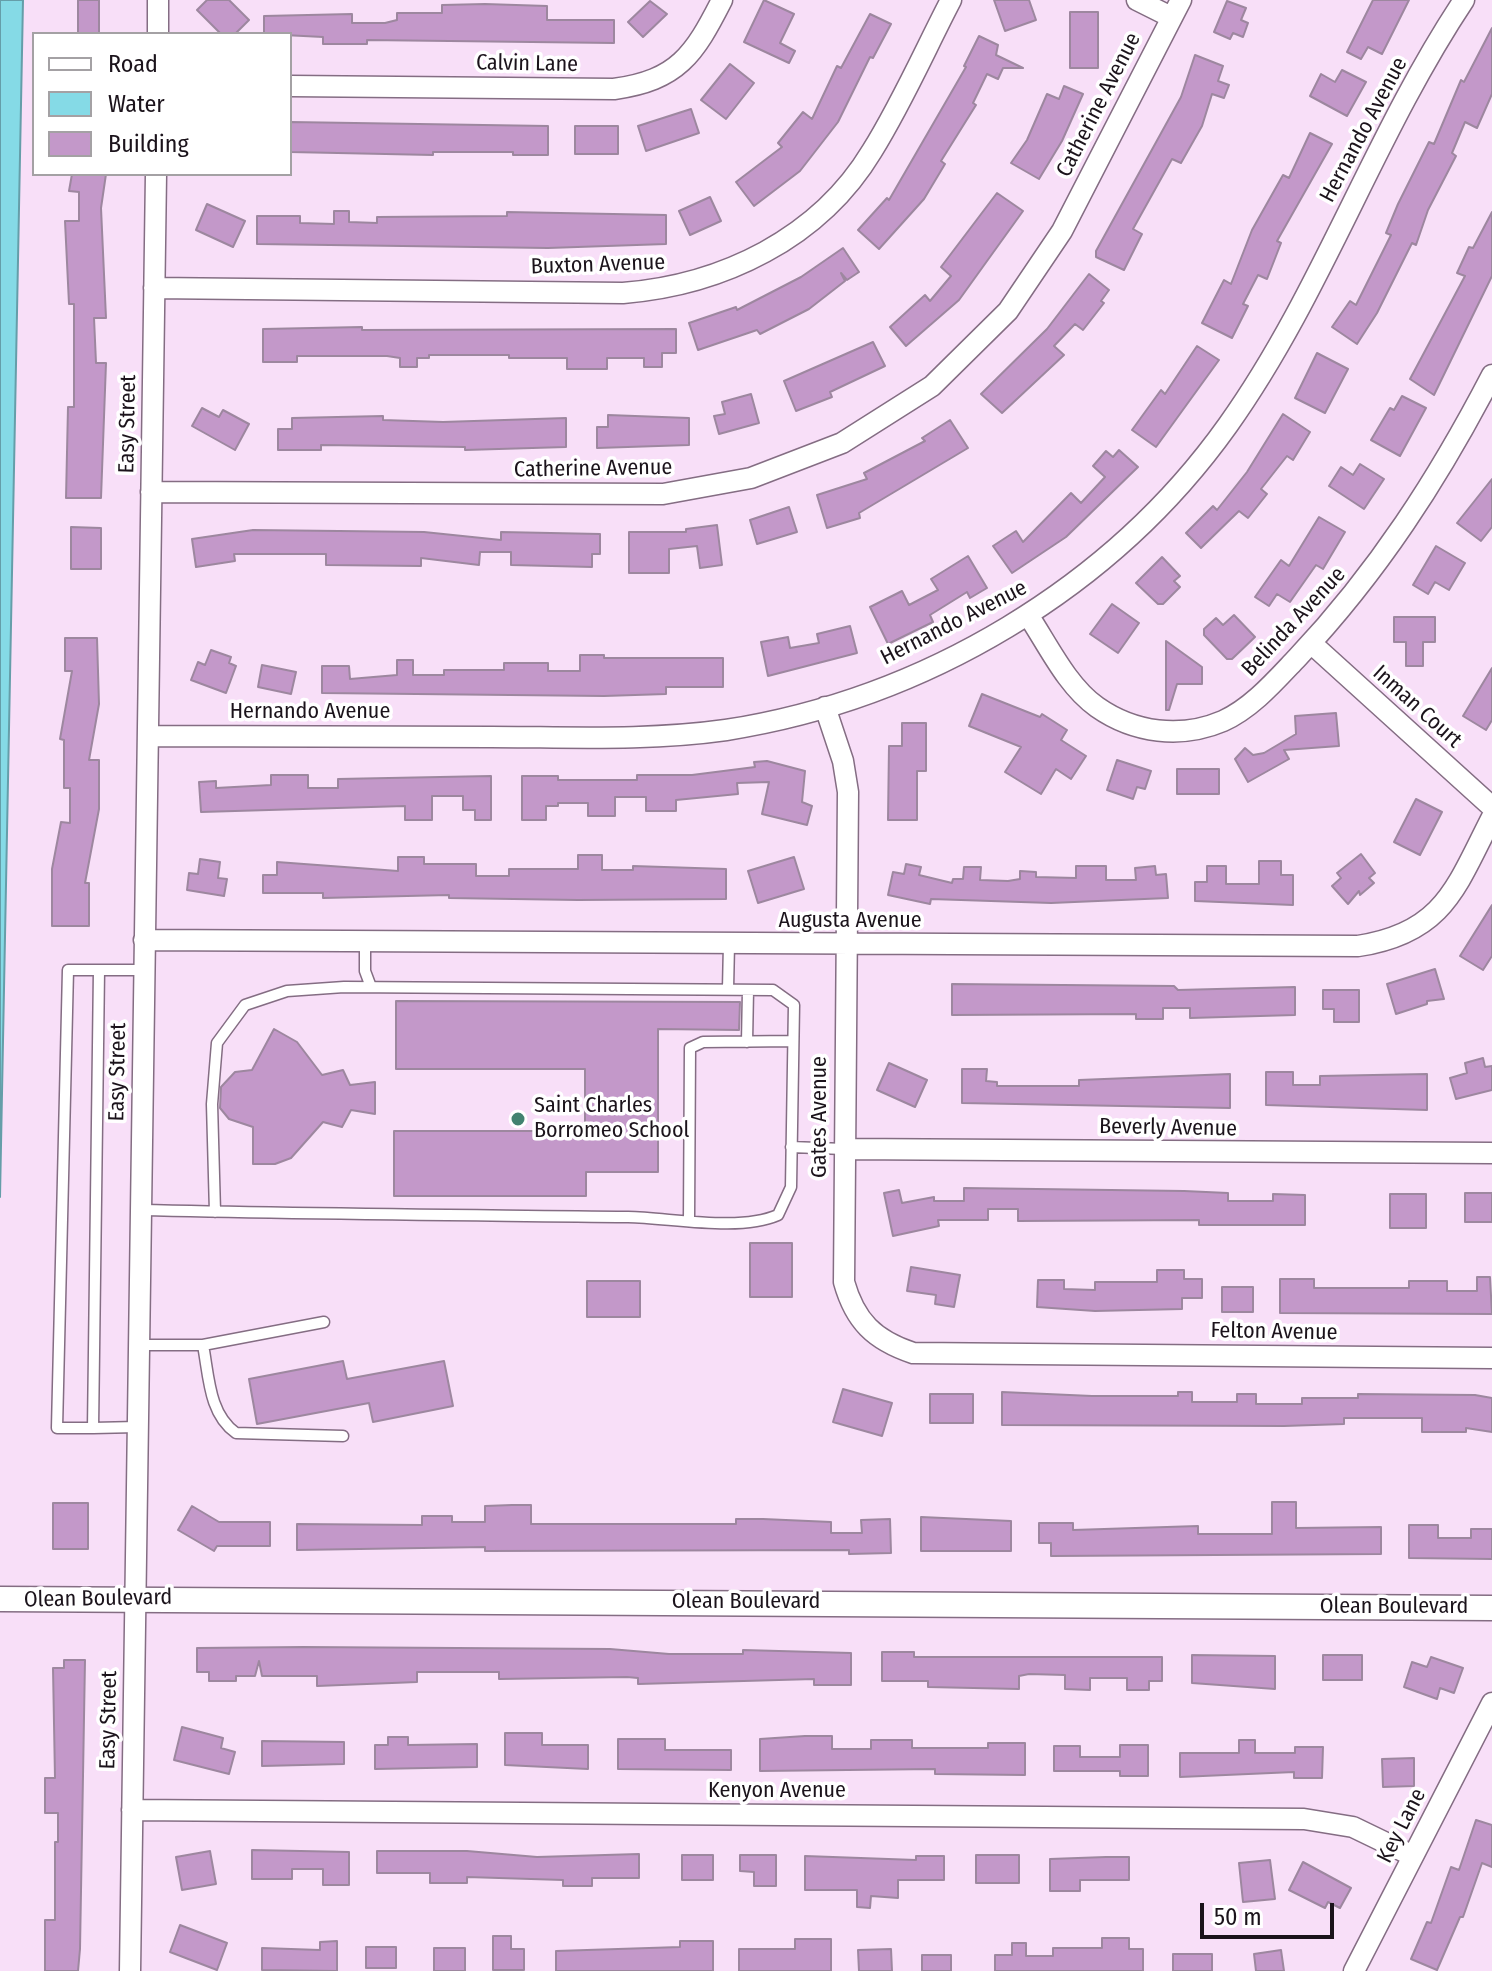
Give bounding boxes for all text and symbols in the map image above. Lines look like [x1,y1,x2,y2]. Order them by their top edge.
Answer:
street label: Catherine Avenue [1051,28,1147,182]
legend [32,32,292,176]
text: Road [108,50,158,78]
street label: Calvin Lane [476,50,578,78]
street label: Hernando Avenue [1315,53,1413,207]
text: Water [108,90,165,118]
text: Building [108,130,189,158]
street label: Buxton Avenue [530,249,666,281]
street label: Easy Street [114,374,142,474]
street label: Catherine Avenue [514,454,672,484]
street label: Belinda Avenue [1237,562,1351,682]
street label: Hernando Avenue [877,575,1031,671]
street label: Inman Court [1367,660,1467,754]
street label: Hernando Avenue [230,699,390,725]
street label: Augusta Avenue [778,908,922,934]
street label: Easy Street [104,1022,132,1122]
street label: Gates Avenue [807,1056,833,1178]
place label: Saint Charles Borromeo School [534,1093,689,1144]
marker: Saint Charles Borromeo School [509,1110,527,1128]
street label: Beverly Avenue [1099,1114,1237,1142]
street label: Felton Avenue [1210,1318,1338,1346]
street label: Olean Boulevard [24,1585,172,1613]
street label: Olean Boulevard [672,1589,820,1615]
street label: Olean Boulevard [1320,1594,1468,1620]
street label: Easy Street [95,1670,123,1770]
street label: Kenyon Avenue [708,1778,846,1804]
street label: Key Lane [1372,1784,1432,1868]
scale bar [1204,1887,1338,1937]
text: 50 m [1214,1903,1262,1931]

